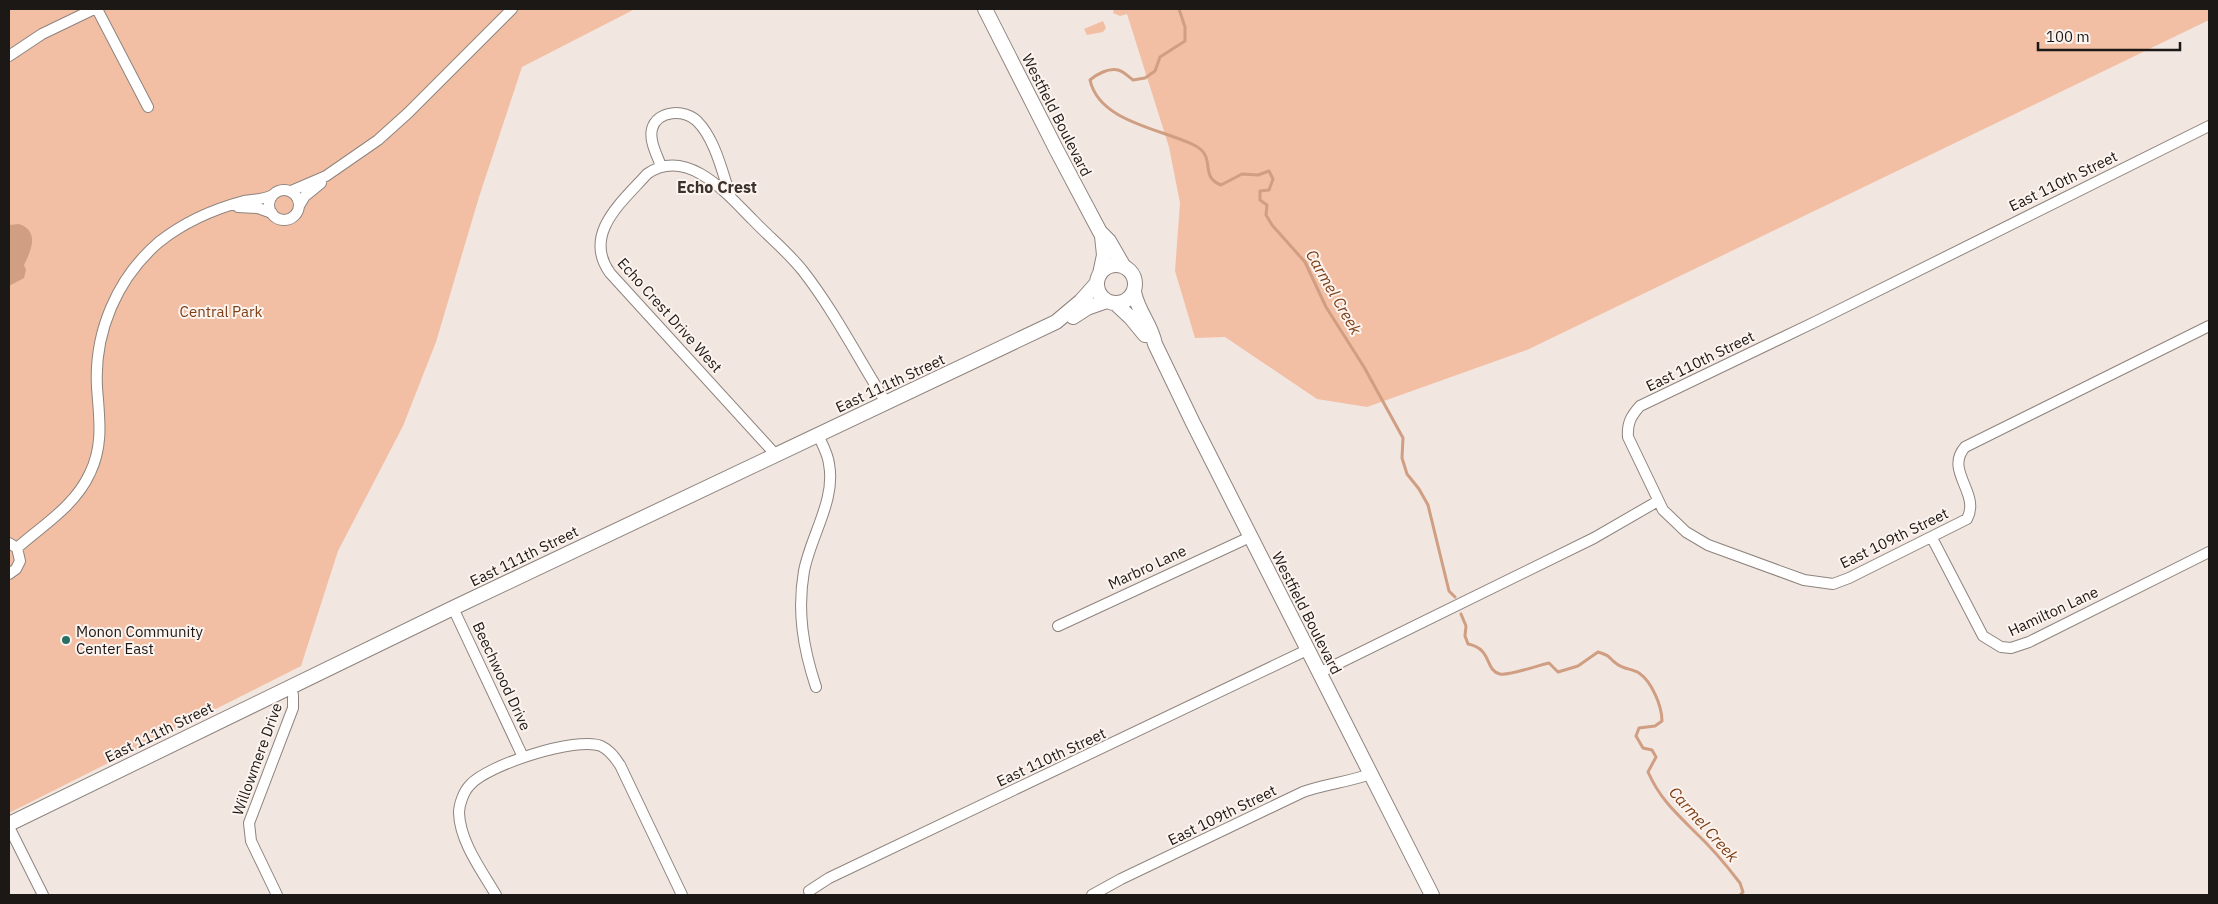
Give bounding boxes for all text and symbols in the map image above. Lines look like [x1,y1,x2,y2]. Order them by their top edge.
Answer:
scale bar [2038,20,2180,52]
text: 100 m [2046,27,2090,46]
street label: Westfield Boulevard [1018,51,1096,179]
street label: East 110th Street [2006,147,2120,215]
district label: Echo Crest [677,177,757,197]
water label: Carmel Creek [1302,246,1367,338]
street label: Echo Crest Drive West [613,254,727,376]
park label: Central Park [180,302,262,321]
street label: East 110th Street [1643,327,1757,395]
street label: East 111th Street [832,349,948,417]
street label: East 109th Street [1837,504,1951,572]
street label: East 111th Street [467,522,581,590]
street label: Marbro Lane [1105,541,1189,593]
street label: Westfield Boulevard [1268,549,1346,677]
street label: Hamilton Lane [2005,582,2101,640]
street label: Beechwood Drive [469,619,535,733]
place label: Monon Community Center East [76,622,204,658]
marker: Monon Community Center East [60,634,72,646]
street label: East 111th Street [102,698,216,766]
street label: Willowmere Drive [228,700,286,818]
street label: East 110th Street [993,723,1109,791]
street label: East 109th Street [1165,781,1279,849]
water label: Carmel Creek [1665,782,1743,866]

